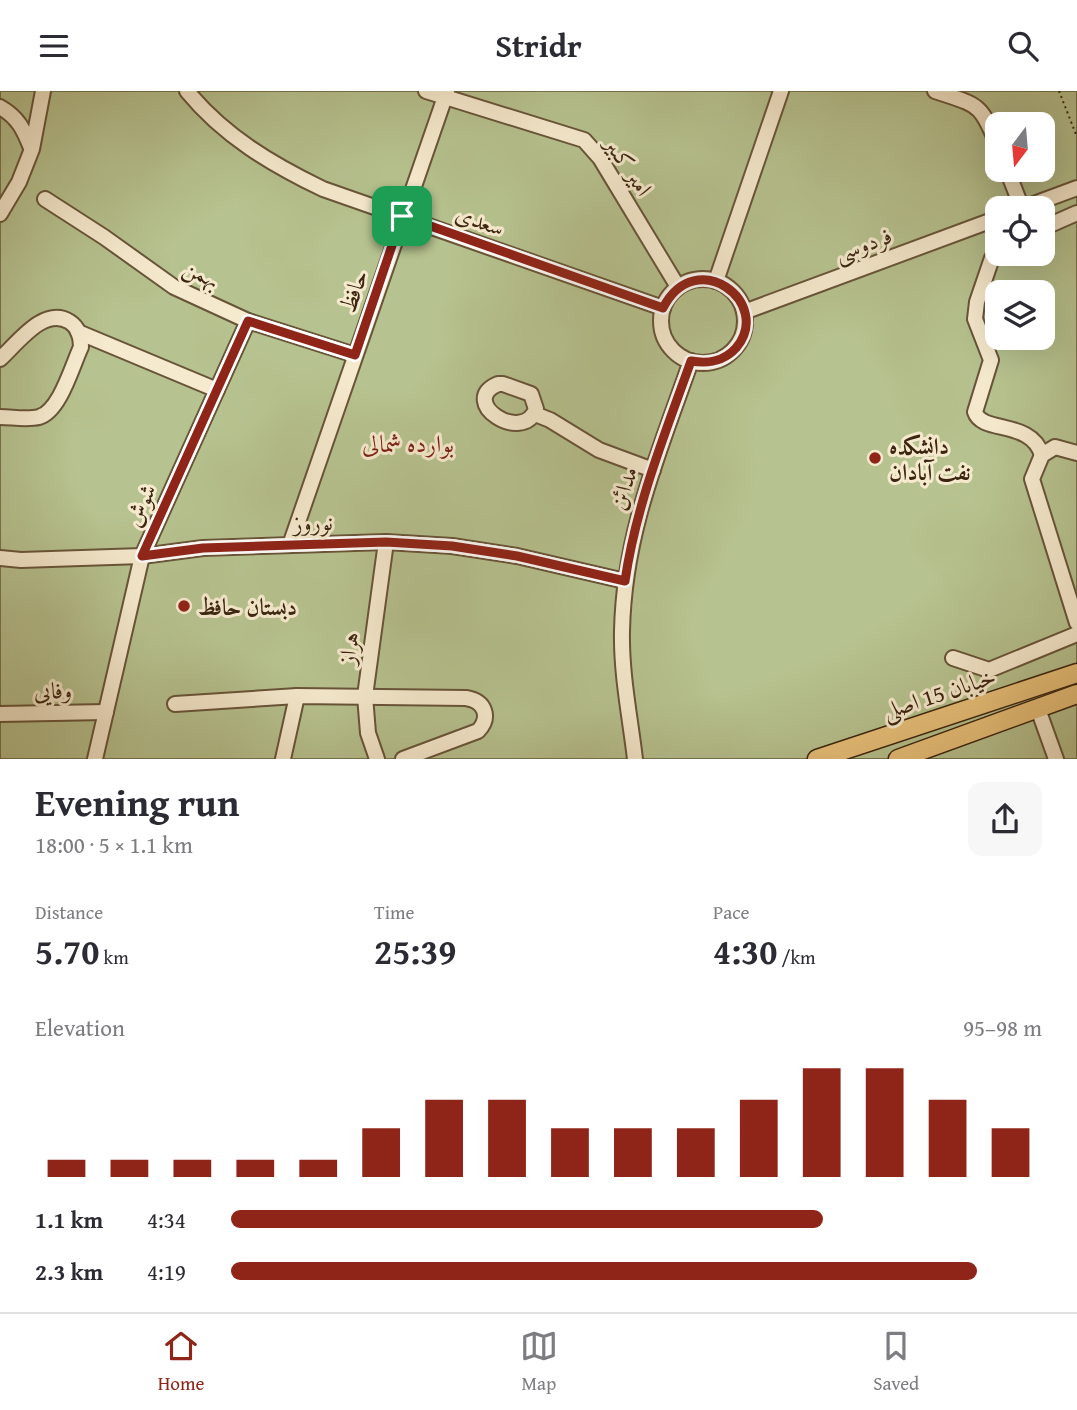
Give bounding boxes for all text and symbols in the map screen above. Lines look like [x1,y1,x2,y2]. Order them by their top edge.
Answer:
text: Stridr [495,22,582,69]
icon: menu [35,27,73,65]
icon: search [1004,27,1042,65]
north arrow [985,112,1055,182]
map controls [985,112,1055,350]
street label: امیر کبیر [596,128,661,202]
pin [372,186,432,246]
street label: سعدی [451,196,509,244]
button: locate [985,196,1055,266]
icon: arrive [383,197,421,235]
street label: فردوسی [830,218,897,271]
street label: بهمن [178,250,226,296]
street label: حافظ [330,265,376,317]
button: layers [985,280,1055,350]
district label: بوارده شمالی [362,426,454,461]
place label: دانشکده نفت آبادان [889,429,971,488]
marker: دانشکده نفت آبادان [867,450,883,466]
street label: مدائن [601,462,645,514]
street label: شوش [116,478,164,532]
street label: نوروز [291,505,333,539]
place label: دبستان حافظ [198,590,297,623]
marker: دبستان حافظ [176,598,192,614]
street label: هراز [329,630,367,668]
street label: خیابان 15 اصلی [878,659,1001,729]
street label: وفایی [34,673,72,707]
text: Evening run [35,774,239,830]
button: share [968,782,1042,856]
text: 18:00 · 5 × 1.1 km [35,828,193,861]
text: Distance [35,898,103,926]
text: Time [374,898,414,926]
text: Pace [713,898,750,926]
text: 5.70 [35,926,99,977]
text: 25:39 [374,926,456,977]
text: 4:30 [713,926,777,977]
text: km [99,943,129,971]
text: /km [777,943,816,971]
text: Elevation [35,1011,125,1044]
text: 95–98 m [963,1011,1042,1044]
text: 1.1 km [35,1203,103,1236]
text: 4:34 [147,1203,186,1236]
text: 2.3 km [35,1255,103,1288]
text: 4:19 [147,1255,186,1288]
tab: Home [158,1327,204,1397]
tab: Map [520,1327,558,1397]
tab: Saved [873,1327,919,1397]

